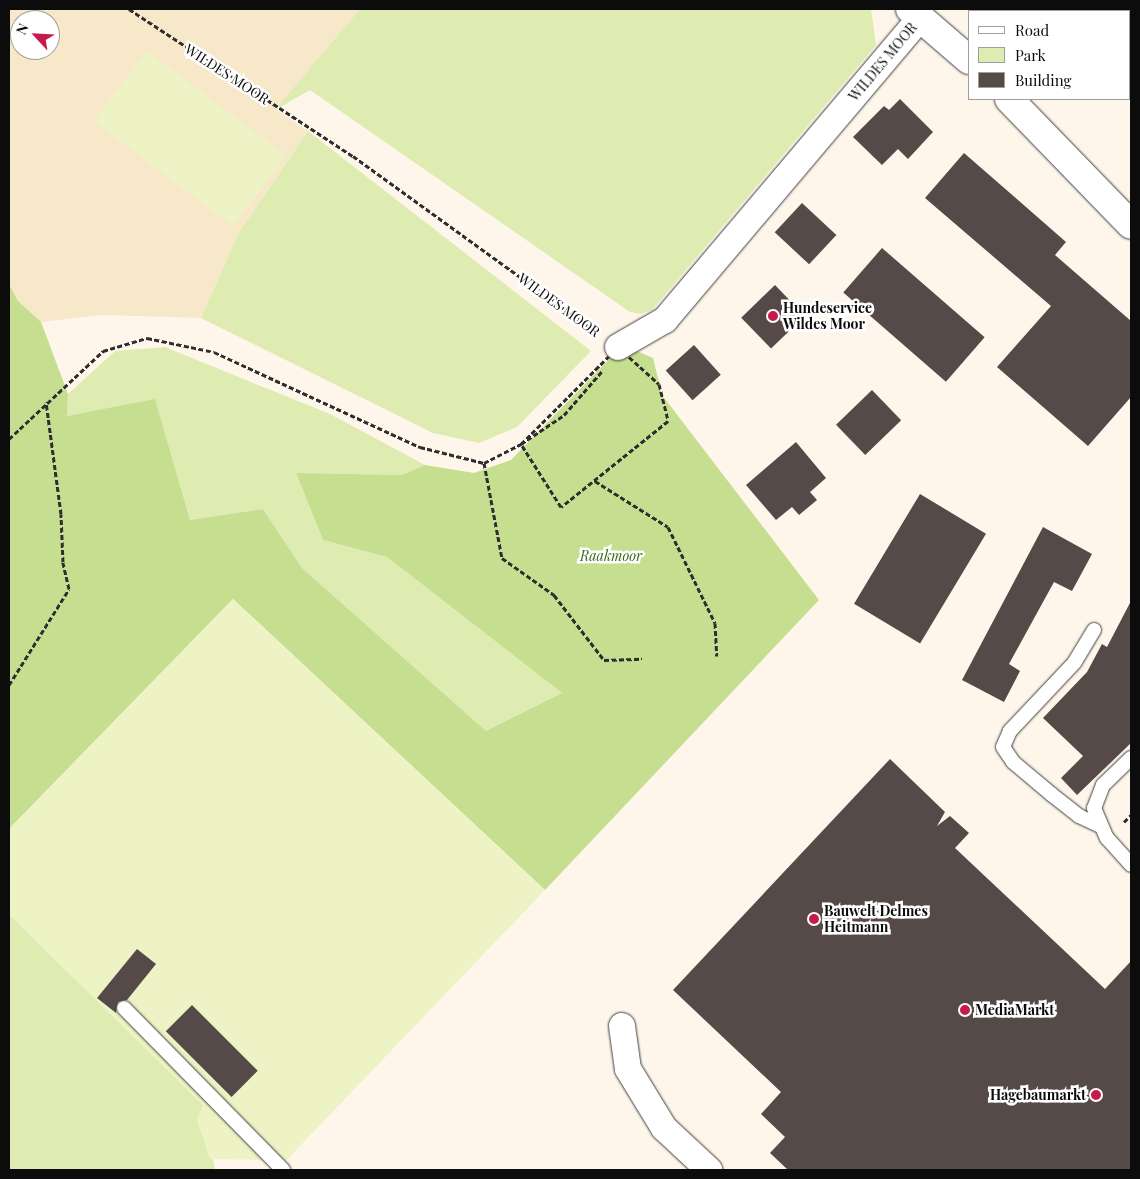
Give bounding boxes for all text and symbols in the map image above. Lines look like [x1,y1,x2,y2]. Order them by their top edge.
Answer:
north arrow [10,10,60,60]
legend [968,10,1130,100]
street label: WILDES MOOR [845,19,921,105]
text: N [11,20,33,37]
text: Road [1015,20,1049,40]
street label: WILDES MOOR [182,41,272,107]
text: Park [1015,45,1046,65]
text: Building [1015,70,1071,90]
street label: WILDES MOOR [515,270,603,340]
place label: Hundeservice Wildes Moor [783,300,872,332]
marker: Hundeservice Wildes Moor [767,310,779,322]
park label: Raakmoor [580,548,642,564]
place label: Bauwelt Delmes Heitmann [824,903,928,936]
marker: Bauwelt Delmes Heitmann [808,913,820,925]
place label: MediaMarkt [975,1002,1054,1018]
marker: MediaMarkt [959,1004,971,1016]
place label: Hagebaumarkt [990,1087,1086,1103]
marker: Hagebaumarkt [1090,1089,1102,1101]

